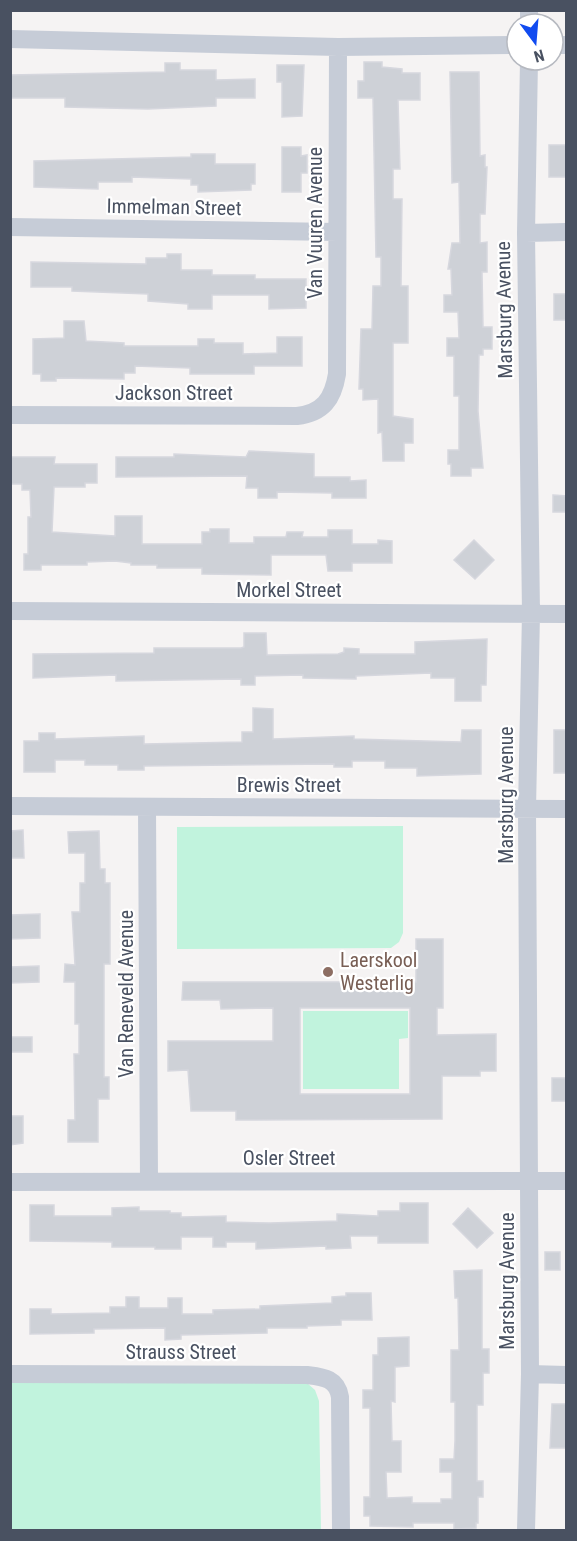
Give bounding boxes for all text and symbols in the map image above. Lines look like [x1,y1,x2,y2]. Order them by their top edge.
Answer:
north arrow [505,12,565,72]
text: N [532,45,546,66]
street label: Van Vuuren Avenue [303,147,327,299]
street label: Immelman Street [106,194,242,220]
street label: Marsburg Avenue [491,241,517,379]
street label: Jackson Street [115,381,233,405]
street label: Morkel Street [236,578,342,602]
street label: Marsburg Avenue [494,726,518,864]
street label: Brewis Street [237,773,341,797]
street label: Van Reneveld Avenue [114,910,138,1078]
place label: Laerskool Westerlig [340,948,417,995]
marker: Laerskool Westerlig [321,965,335,979]
street label: Osler Street [243,1146,335,1170]
street label: Marsburg Avenue [495,1212,519,1350]
street label: Strauss Street [126,1340,237,1364]

